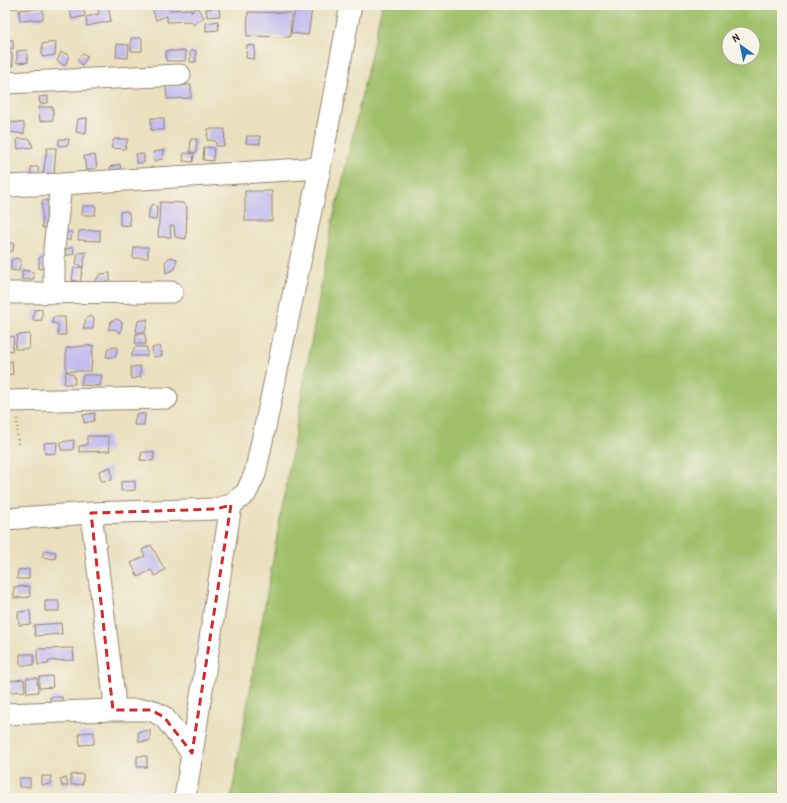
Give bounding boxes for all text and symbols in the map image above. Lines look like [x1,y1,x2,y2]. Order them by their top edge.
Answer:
north arrow [721,26,761,66]
text: N [729,30,742,45]

